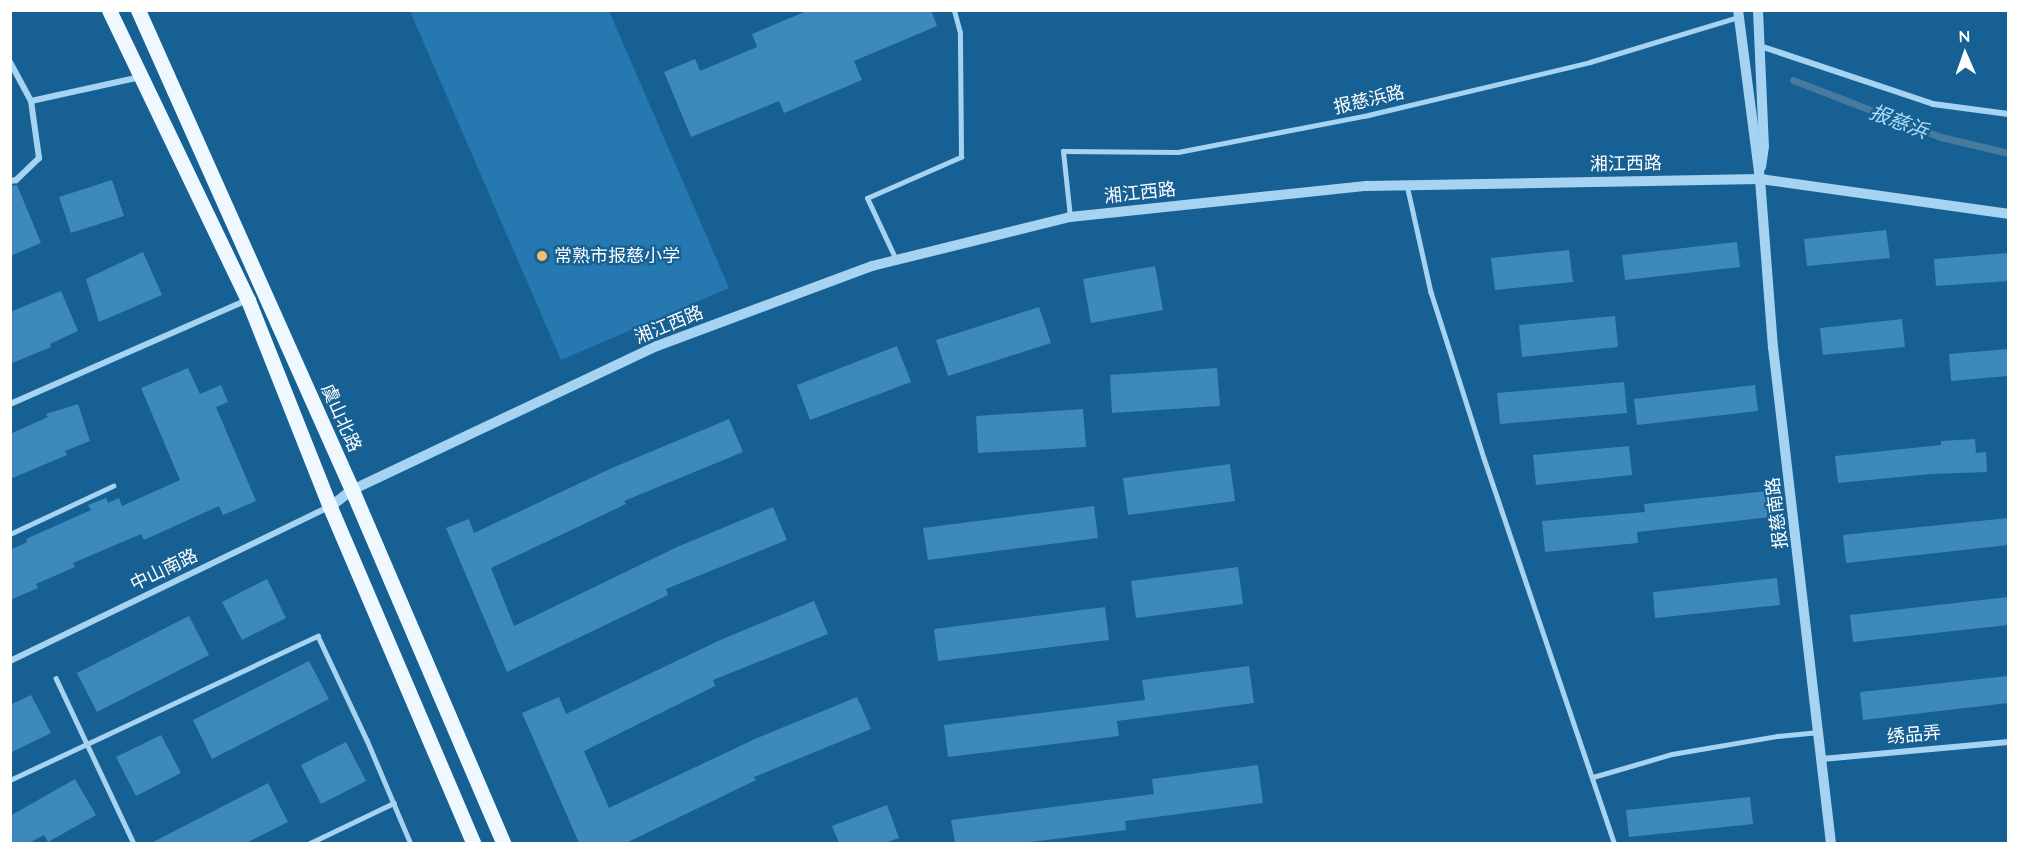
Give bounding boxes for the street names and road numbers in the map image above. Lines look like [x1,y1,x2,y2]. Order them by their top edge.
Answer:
street label: 报慈浜路 [1331,81,1407,119]
street label: 湘江西路 [1590,153,1662,175]
street label: 湘江西路 [1103,178,1177,208]
street label: 湘江西路 [632,302,706,348]
street label: 虞山北路 [316,381,366,455]
street label: 报慈南路 [1762,476,1792,550]
street label: 中山南路 [127,545,201,595]
street label: 绣品弄 [1886,722,1942,748]

